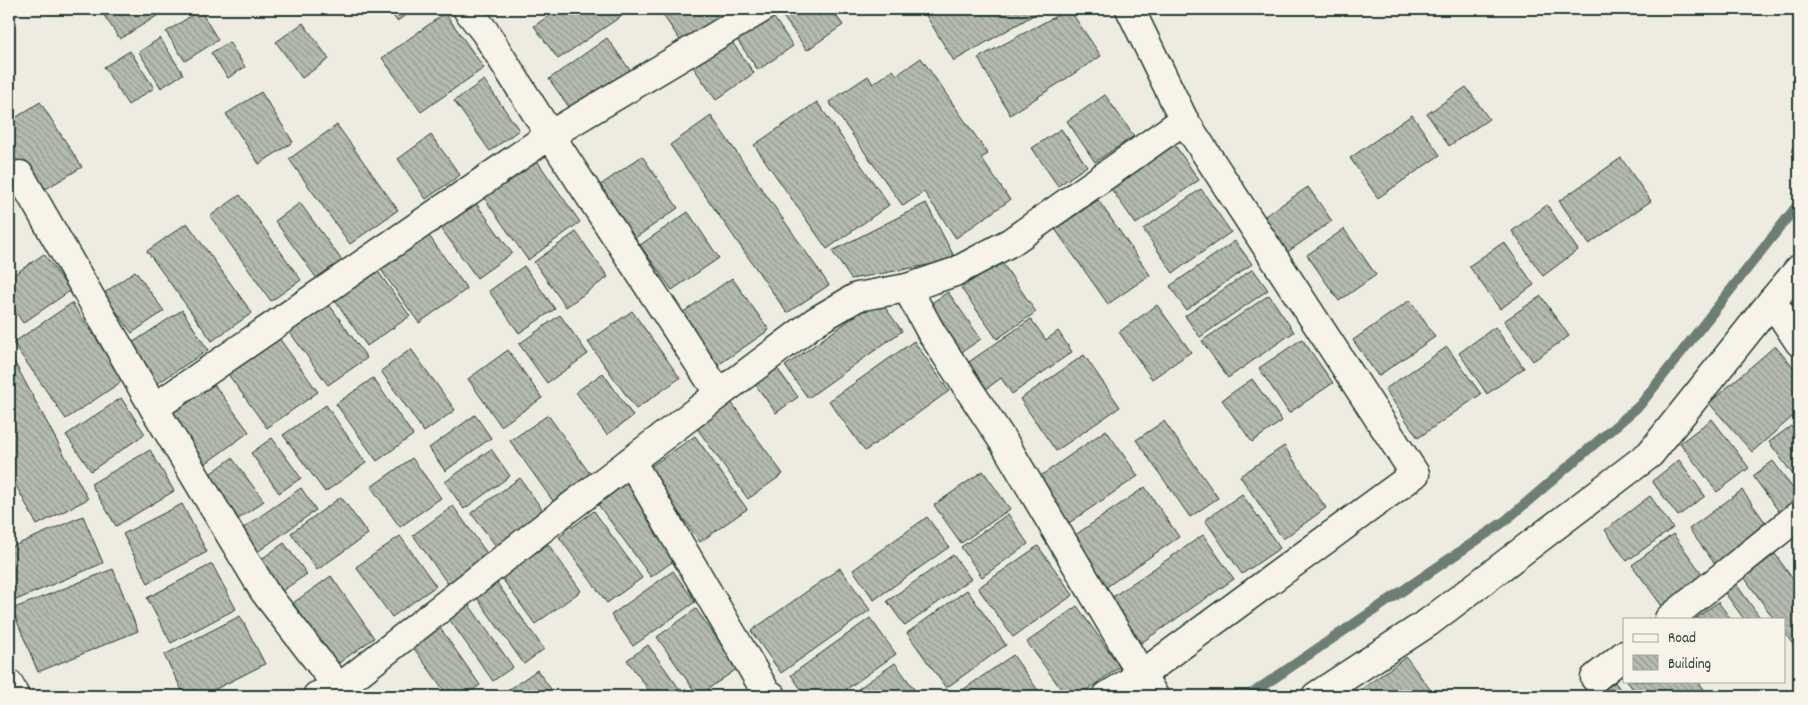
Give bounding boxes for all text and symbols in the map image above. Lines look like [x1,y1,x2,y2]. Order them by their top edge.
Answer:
legend [1623,618,1786,682]
text: Road [1668,628,1696,650]
text: Building [1668,654,1711,676]

